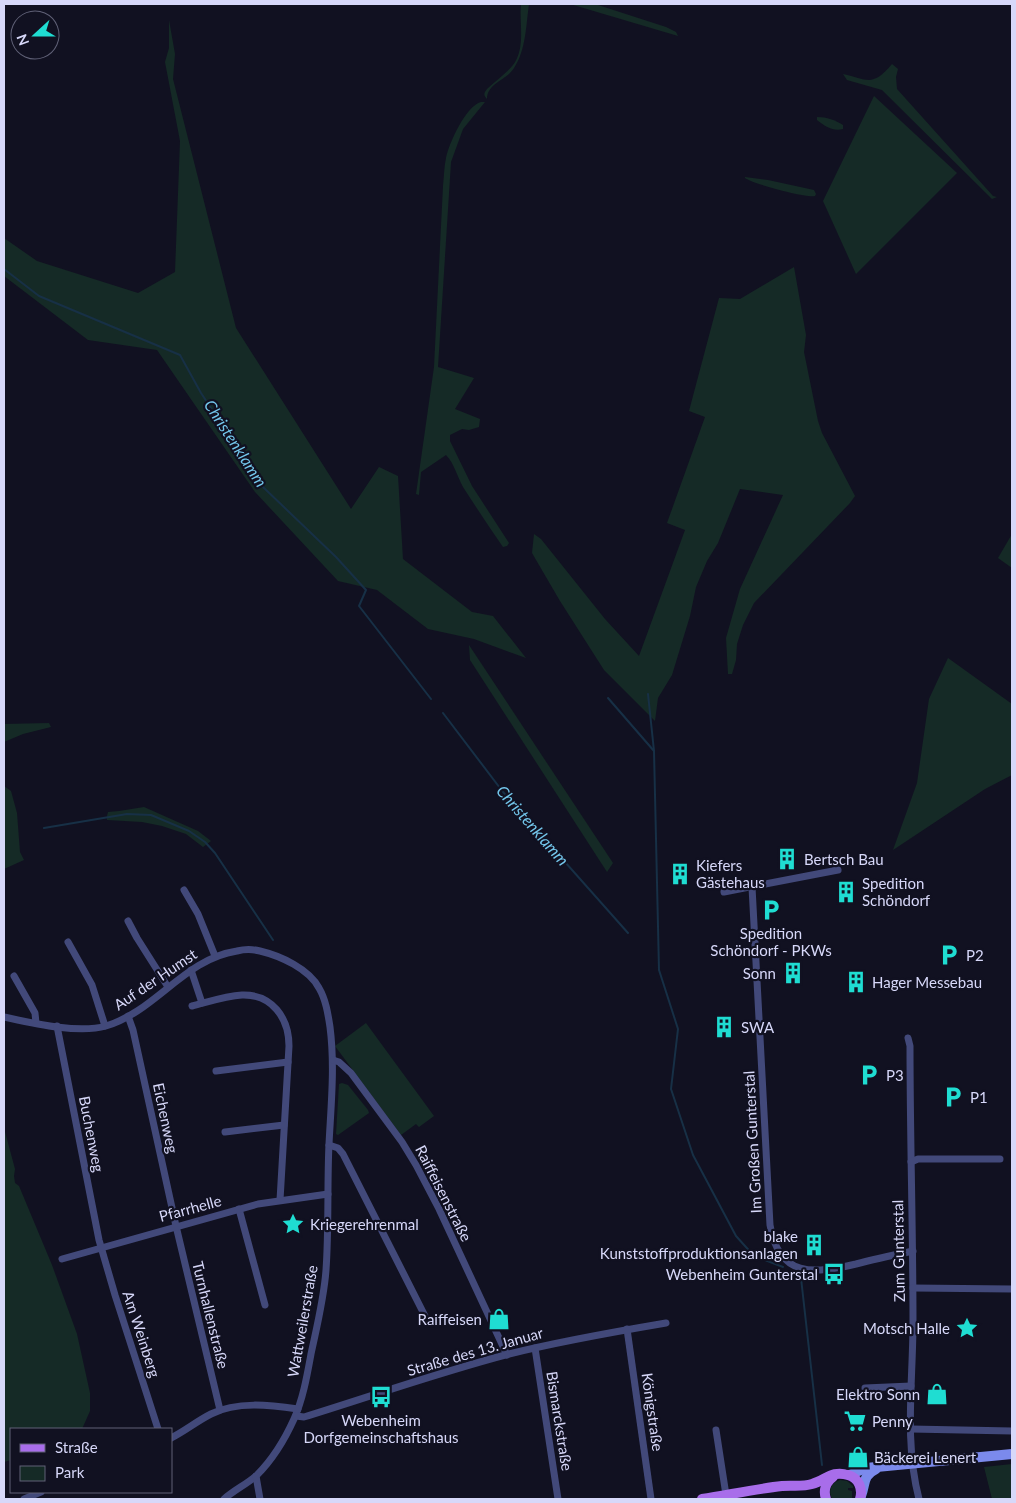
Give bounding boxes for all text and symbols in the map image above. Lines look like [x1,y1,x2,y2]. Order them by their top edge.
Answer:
north arrow [10,10,60,60]
text: N [13,32,32,48]
water label: Christenklamm [201,396,271,490]
water label: Christenklamm [493,781,573,869]
building icon: Bertsch Bau [774,846,800,872]
place label: Bertsch Bau [804,850,884,868]
place label: Kiefers Gästehaus [696,856,765,891]
building icon: Kiefers Gästehaus [667,861,693,887]
place label: Spedition Schöndorf [862,874,931,909]
building icon: Spedition Schöndorf [833,879,859,905]
parking icon: Spedition Schöndorf - PKWs [758,897,784,923]
place label: Spedition Schöndorf - PKWs [710,924,832,959]
parking icon: P2 [936,942,962,968]
street label: Auf der Humst [110,944,200,1013]
place label: P2 [966,946,984,964]
building icon: Sonn [780,960,806,986]
place label: Sonn [743,964,776,982]
building icon: Hager Messebau [843,969,869,995]
place label: Hager Messebau [872,973,982,991]
building icon: SWA [711,1014,737,1040]
place label: SWA [741,1018,775,1036]
parking icon: P3 [856,1062,882,1088]
place label: P3 [886,1066,904,1084]
street label: Im Großen Gunterstal [739,1070,765,1214]
street label: Eichenweg [150,1081,182,1155]
parking icon: P1 [940,1084,966,1110]
place label: P1 [970,1088,988,1106]
street label: Buchenweg [76,1094,108,1174]
street label: Raiffeisenstraße [412,1142,476,1244]
street label: Pfarrhelle [157,1191,223,1225]
street label: Zum Gunterstal [888,1200,908,1302]
place icon: Kriegerehrenmal [280,1211,306,1237]
place label: Kriegerehrenmal [310,1215,419,1233]
place label: blake Kunststoffproduktionsanlagen [600,1227,798,1262]
building icon: blake Kunststoffproduktionsanlagen [801,1232,827,1258]
street label: Turnhallenstraße [189,1259,233,1371]
bus stop icon: Webenheim Gunterstal [821,1261,847,1287]
street label: Wattweilerstraße [283,1263,321,1379]
place label: Webenheim Gunterstal [666,1265,818,1283]
street label: Am Weinberg [120,1288,165,1380]
shop icon: Raiffeisen [486,1306,512,1332]
place label: Raiffeisen [418,1310,482,1328]
place icon: Motsch Halle [954,1315,980,1341]
place label: Motsch Halle [863,1319,950,1337]
street label: Straße des 13. Januar [405,1323,546,1379]
street label: Bismarckstraße [543,1370,577,1472]
street label: Königstraße [639,1372,667,1452]
shop icon: Elektro Sonn [924,1381,950,1407]
bus stop icon: Webenheim Dorfgemeinschaftshaus [368,1384,394,1410]
place label: Elektro Sonn [836,1385,920,1403]
supermarket icon: Penny [842,1408,868,1434]
place label: Webenheim Dorfgemeinschaftshaus [303,1411,459,1446]
place label: Penny [872,1412,913,1430]
legend [10,1428,172,1493]
text: Straße [55,1438,98,1456]
shop icon: Bäckerei Lenert [845,1444,871,1470]
place label: Bäckerei Lenert [874,1448,977,1466]
text: Park [55,1463,85,1481]

